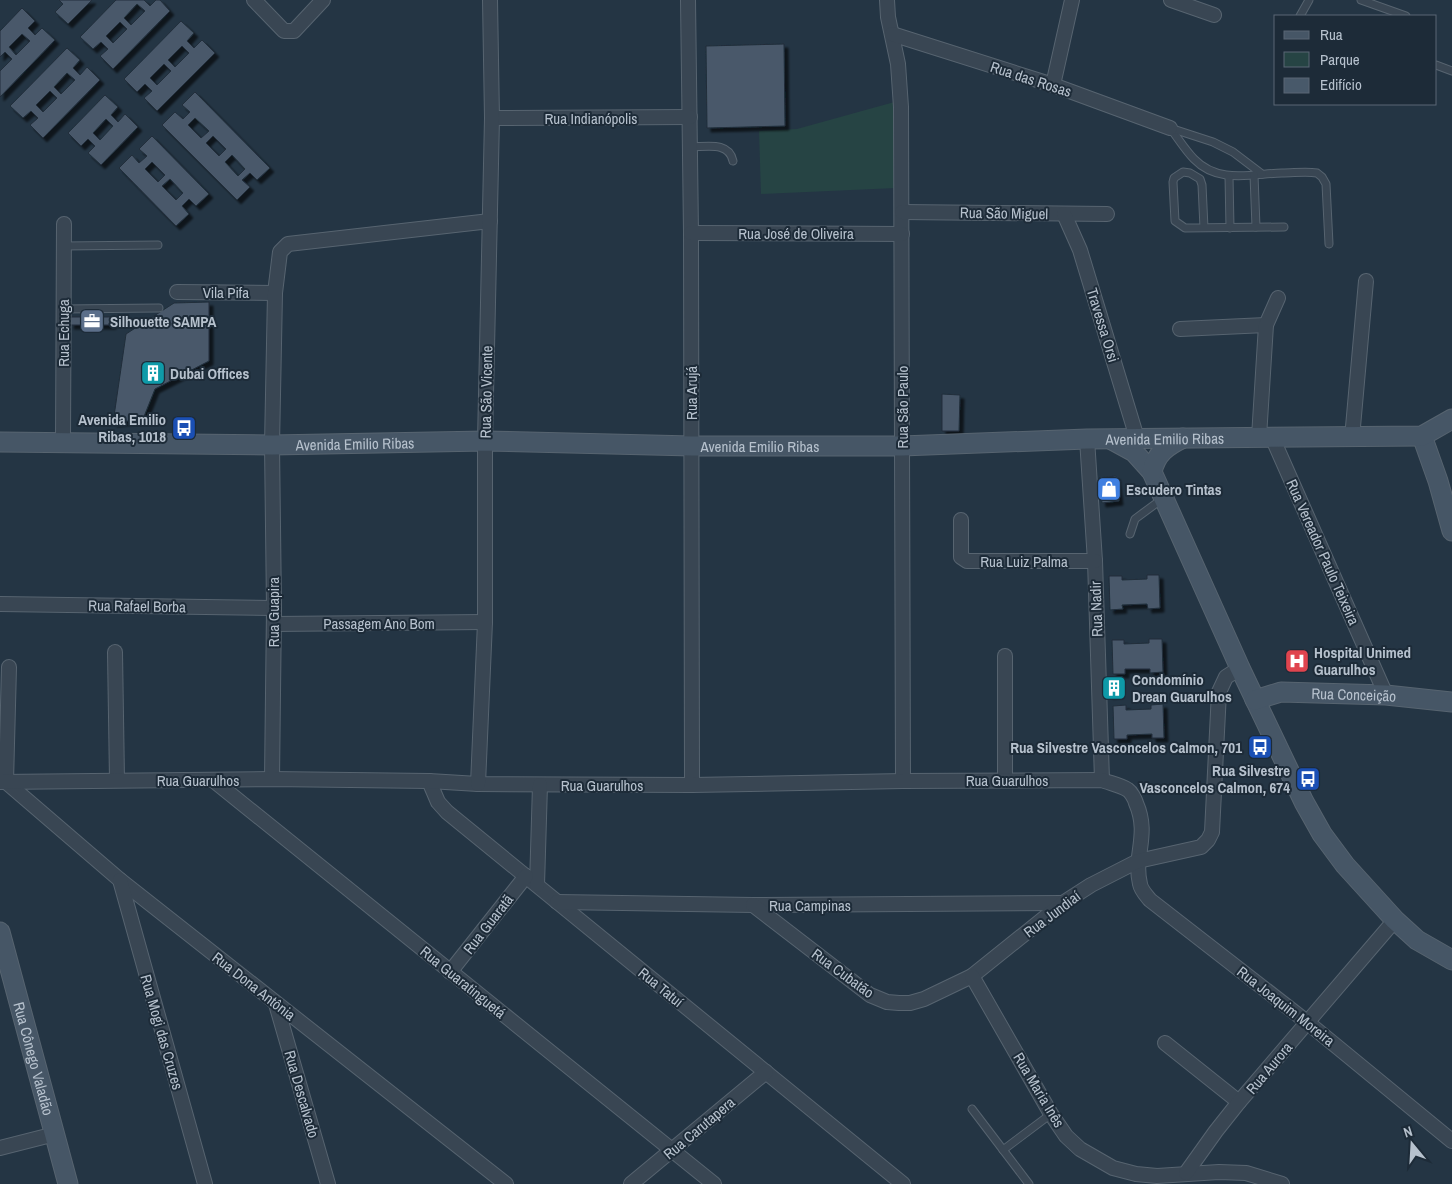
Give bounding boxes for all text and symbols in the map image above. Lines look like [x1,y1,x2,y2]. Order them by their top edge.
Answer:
legend [1274,15,1437,105]
text: Rua [1320,24,1343,45]
text: Parque [1320,49,1360,70]
street label: Rua das Rosas [988,56,1074,102]
text: Edifício [1320,74,1362,95]
street label: Rua Indianópolis [544,108,638,129]
street label: Rua São Miguel [960,202,1048,224]
street label: Rua José de Oliveira [738,223,854,244]
street label: Vila Pifa [203,282,249,303]
street label: Travessa Orsi [1082,285,1124,365]
street label: Rua Echuga [53,299,74,367]
office icon: Silhouette SAMPA [79,308,105,334]
place label: Silhouette SAMPA [110,311,217,332]
street label: Rua São Vicente [475,345,497,439]
building icon: Dubai Offices [140,360,166,386]
place label: Dubai Offices [170,363,249,384]
street label: Rua São Paulo [892,365,913,448]
street label: Rua Arujá [681,366,702,420]
place label: Avenida Emilio Ribas, 1018 [78,409,166,447]
bus stop icon: Avenida Emilio Ribas, 1018 [171,415,197,441]
street label: Avenida Emilio Ribas [1104,427,1224,449]
street label: Avenida Emilio Ribas [294,432,415,455]
street label: Avenida Emilio Ribas [699,436,819,457]
shop icon: Escudero Tintas [1096,476,1122,502]
street label: Rua Vereador Paulo Teixeira [1281,476,1365,628]
place label: Escudero Tintas [1126,479,1222,500]
street label: Rua Luiz Palma [980,551,1068,572]
street label: Rua Guapira [263,577,284,647]
street label: Rua Nadir [1085,581,1107,637]
street label: Rua Rafael Borba [88,595,186,617]
street label: Passagem Ano Bom [323,613,435,634]
place label: Hospital Unimed Guarulhos [1314,642,1411,680]
hospital icon: Hospital Unimed Guarulhos [1284,648,1310,674]
place label: Condomínio Drean Guarulhos [1132,669,1232,707]
building icon: Condomínio Drean Guarulhos [1101,675,1127,701]
street label: Rua Conceição [1311,682,1397,707]
bus stop icon: Rua Silvestre Vasconcelos Calmon, 701 [1247,734,1273,760]
place label: Rua Silvestre Vasconcelos Calmon, 701 [1010,737,1242,758]
place label: Rua Silvestre Vasconcelos Calmon, 674 [1140,760,1290,798]
bus stop icon: Rua Silvestre Vasconcelos Calmon, 674 [1295,766,1321,792]
street label: Rua Guarulhos [157,770,239,791]
street label: Rua Guarulhos [966,770,1048,791]
street label: Rua Guarulhos [561,775,643,796]
street label: Rua Jundiaí [1019,885,1085,942]
street label: Rua Guaratã [458,890,518,958]
street label: Rua Campinas [769,895,851,916]
street label: Rua Guaratinguetá [416,941,510,1023]
street label: Rua Cubatão [808,943,879,1003]
street label: Rua Dona Antônia [208,947,300,1025]
street label: Rua Joaquim Moreira [1233,961,1339,1051]
street label: Rua Tatuí [634,962,689,1012]
street label: Rua Mogi das Cruzes [136,972,188,1092]
street label: Rua Cônego Valadão [9,999,60,1118]
street label: Rua Aurora [1241,1037,1297,1099]
street label: Rua Descalvado [279,1048,325,1140]
street label: Rua Maria Inês [1008,1049,1070,1131]
street label: Rua Carutapera [659,1092,739,1164]
north arrow [1387,1119,1437,1169]
text: N [1401,1122,1415,1141]

